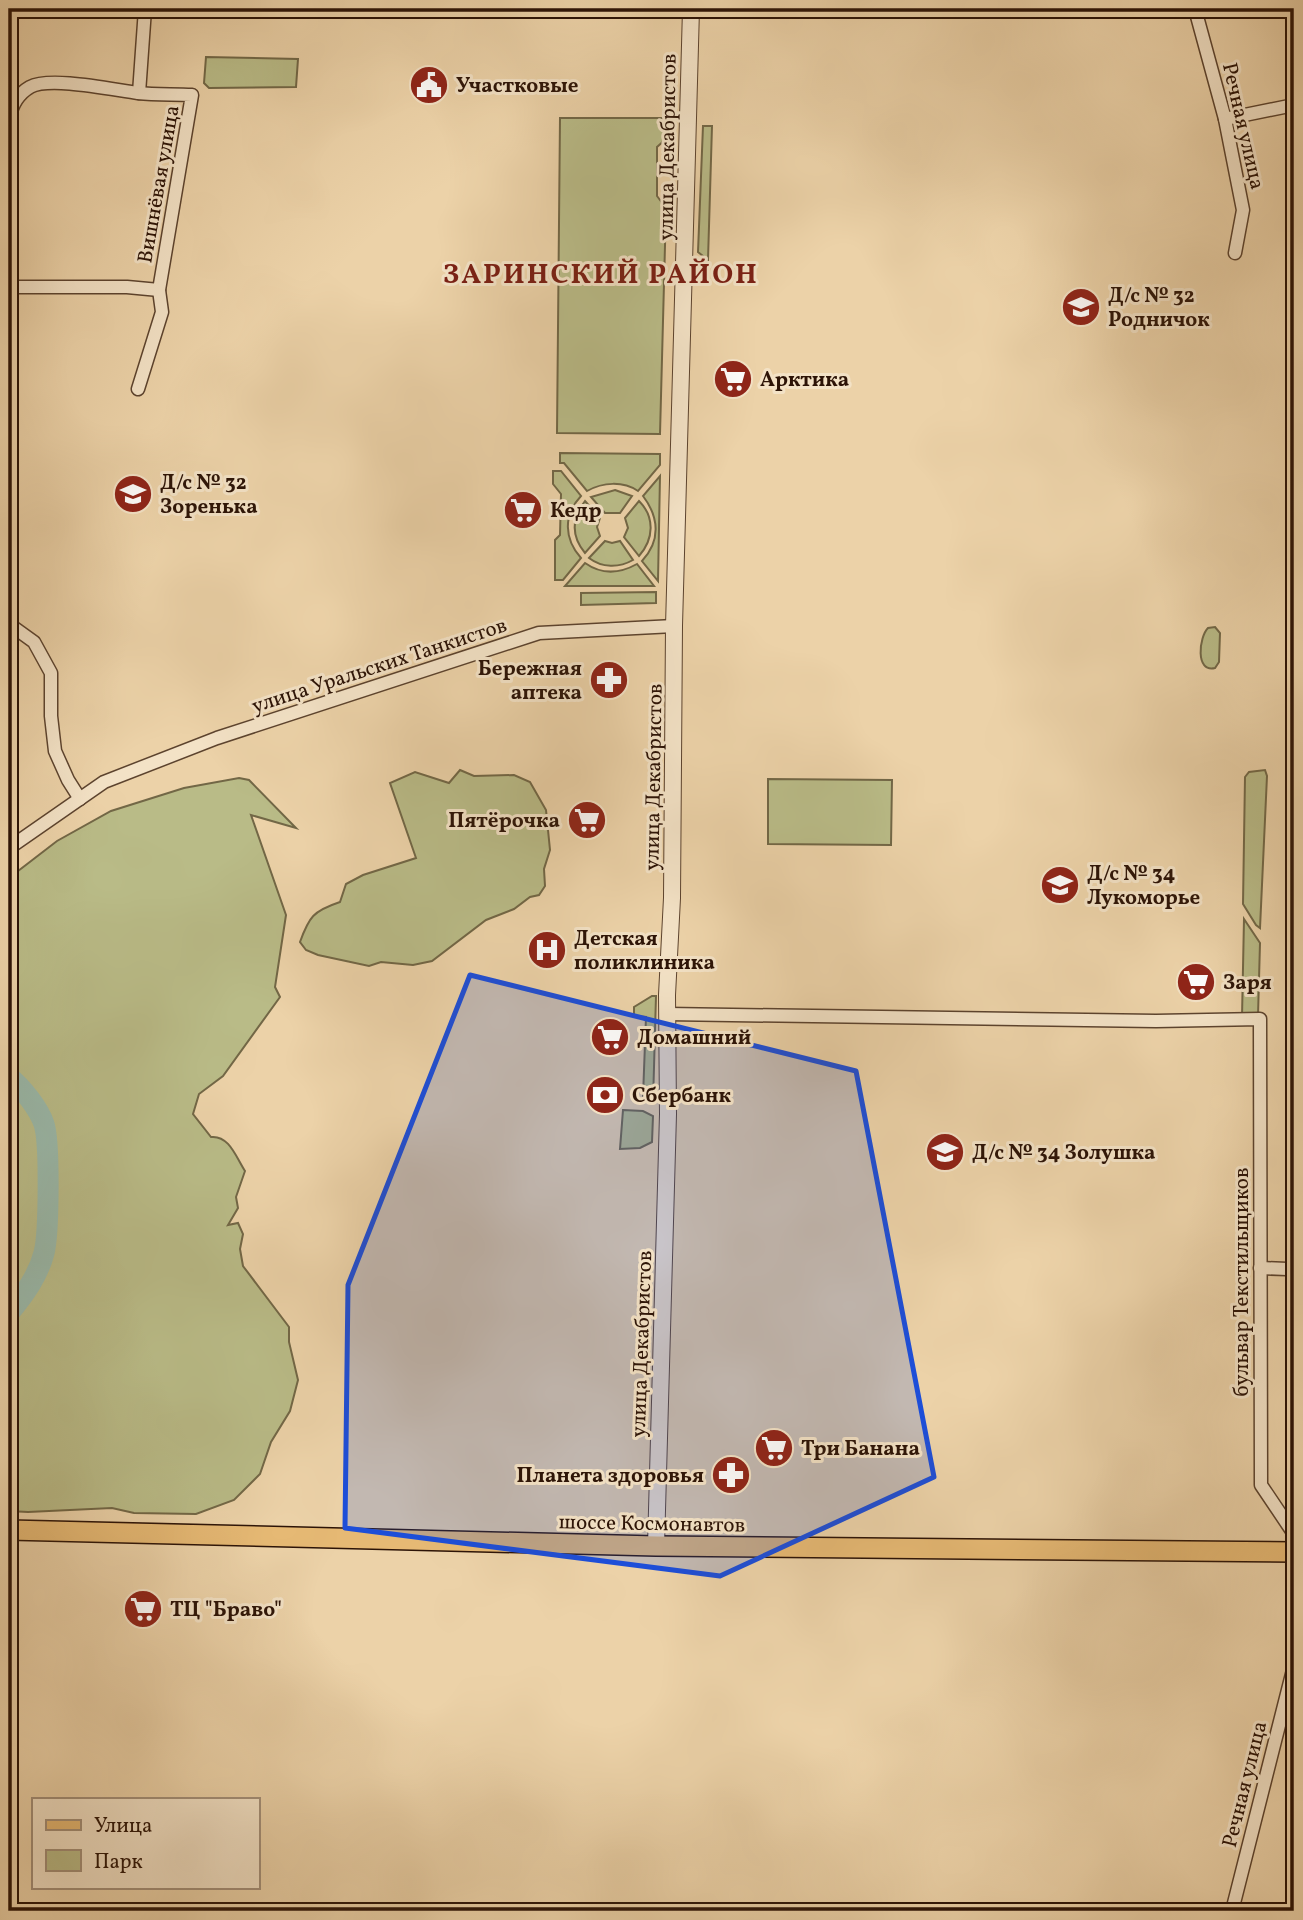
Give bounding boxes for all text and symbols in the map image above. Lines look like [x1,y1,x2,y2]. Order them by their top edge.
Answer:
street label: улица Декабристов [652,53,685,241]
street label: Речная улица [1214,60,1271,193]
public building icon: Участковые [408,64,450,106]
place label: Участковые [456,72,578,101]
street label: Вишнёвая улица [131,103,188,266]
district label: ЗАРИНСКИЙ РАЙОН [443,256,759,295]
place label: Д/с № 32 Родничок [1108,282,1210,335]
school or university icon: Д/с № 32 Родничок [1060,286,1102,328]
supermarket icon: Арктика [712,358,754,400]
place label: Арктика [760,366,849,395]
place label: Д/с № 32 Зоренька [160,469,258,522]
school or university icon: Д/с № 32 Зоренька [112,473,154,515]
supermarket icon: Кедр [502,489,544,531]
place label: Кедр [550,497,602,526]
street label: улица Уральских Танкистов [248,611,511,721]
place label: Бережная аптека [478,655,582,708]
pharmacy icon: Бережная аптека [588,659,630,701]
street label: улица Декабристов [638,683,671,871]
supermarket icon: Пятёрочка [566,799,608,841]
place label: Пятёрочка [448,807,560,836]
place label: Д/с № 34 Лукоморье [1087,860,1200,913]
school or university icon: Д/с № 34 Лукоморье [1039,864,1081,906]
place label: Детская поликлиника [574,925,715,978]
hospital icon: Детская поликлиника [526,929,568,971]
supermarket icon: Заря [1175,961,1217,1003]
place label: Заря [1223,969,1272,998]
supermarket icon: Домашний [589,1016,631,1058]
place label: Домашний [637,1024,751,1053]
bank icon: Сбербанк [584,1074,626,1116]
place label: Сбербанк [632,1082,731,1111]
school or university icon: Д/с № 34 Золушка [924,1131,966,1173]
place label: Д/с № 34 Золушка [972,1139,1156,1168]
street label: бульвар Текстильщиков [1228,1167,1257,1397]
street label: улица Декабристов [625,1250,660,1438]
supermarket icon: Три Банана [753,1427,795,1469]
place label: Три Банана [801,1435,920,1464]
pharmacy icon: Планета здоровья [710,1454,752,1496]
place label: Планета здоровья [516,1462,704,1491]
street label: шоссе Космонавтов [558,1508,746,1541]
supermarket icon: ТЦ "Браво" [122,1588,164,1630]
place label: ТЦ "Браво" [170,1596,282,1625]
street label: Речная улица [1216,1718,1275,1851]
legend [32,1798,259,1888]
text: Улица [94,1812,152,1841]
text: Парк [94,1848,143,1877]

